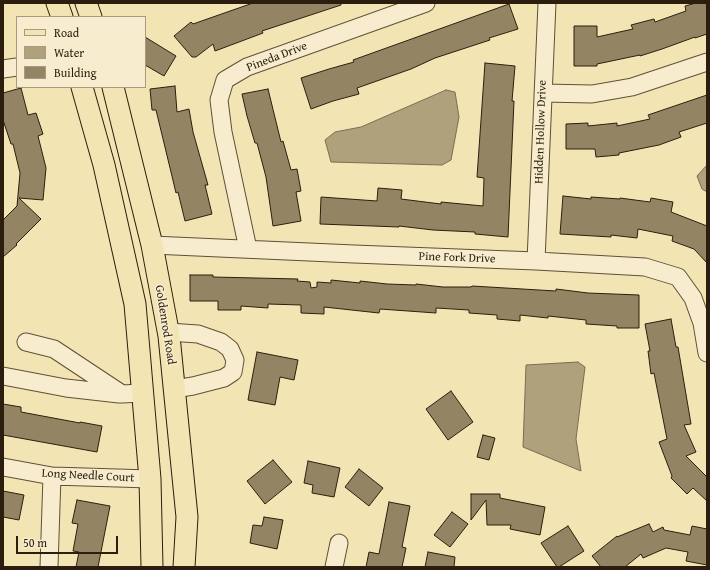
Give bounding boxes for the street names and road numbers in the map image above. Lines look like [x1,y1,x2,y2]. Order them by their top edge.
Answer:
street label: Pineda Drive [245,39,309,75]
street label: Hidden Hollow Drive [532,80,550,184]
street label: Pine Fork Drive [418,249,496,267]
street label: Goldenrod Road [152,284,178,366]
street label: Long Needle Court [41,466,135,486]

